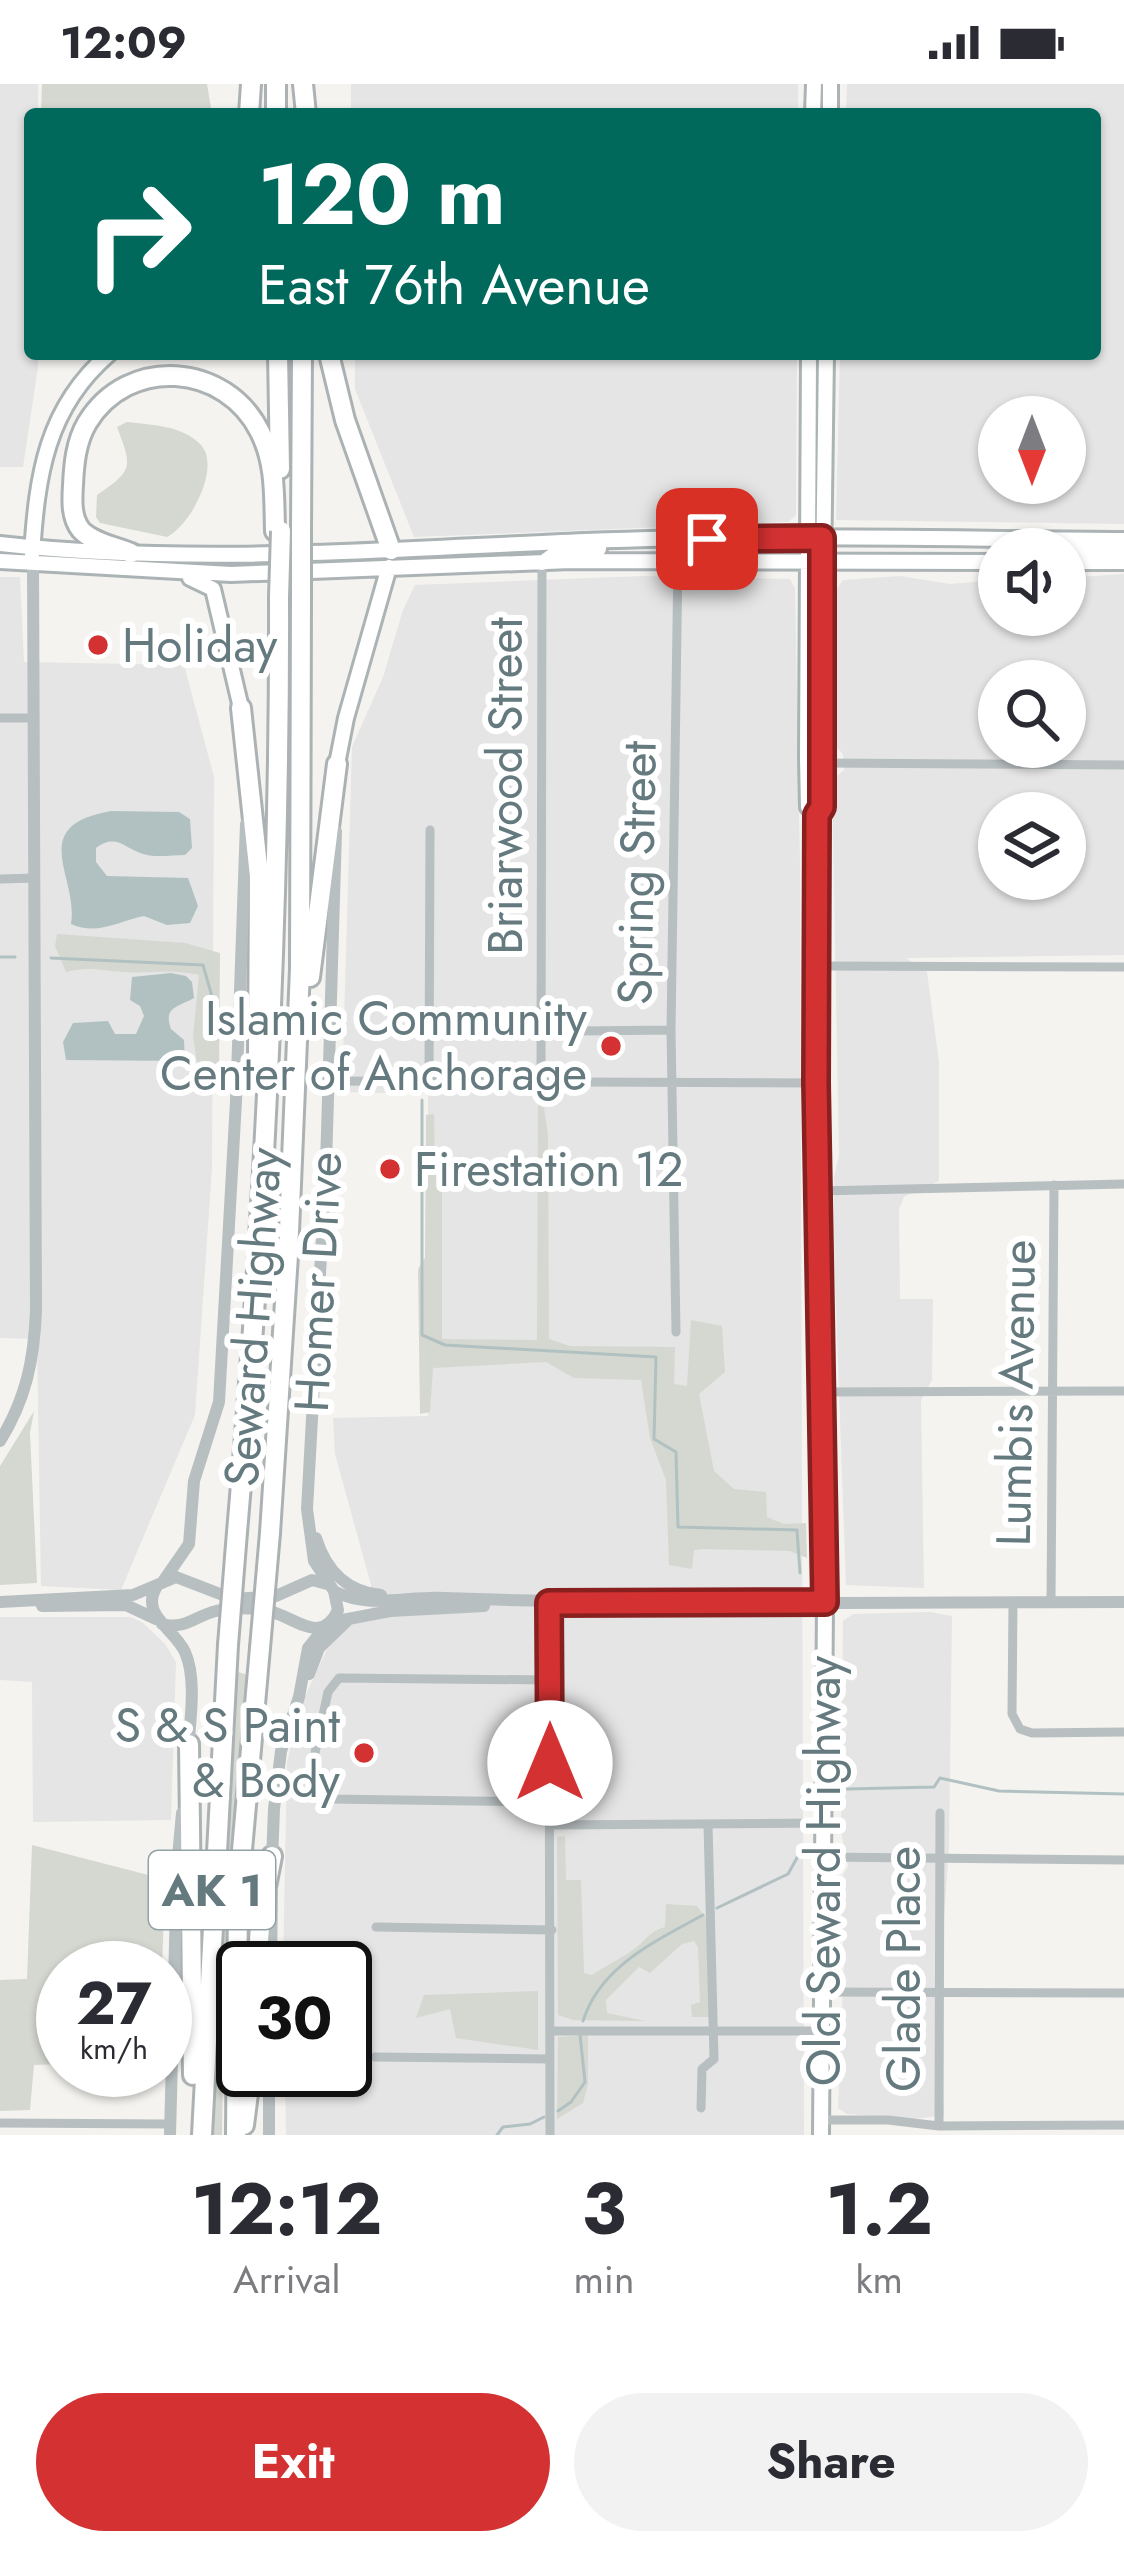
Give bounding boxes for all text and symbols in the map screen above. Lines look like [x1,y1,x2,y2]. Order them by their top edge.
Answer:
text: 12:09 [60,10,187,75]
text: 120 m [258,134,506,256]
icon: right [60,156,216,312]
text: East 76th Avenue [258,246,650,324]
north arrow [978,396,1086,504]
map controls [978,396,1086,900]
pin [656,488,758,590]
icon: arrive [674,506,740,572]
button: sound [978,528,1086,636]
place label: Holiday [122,611,278,680]
street label: Briarwood Street [471,617,540,955]
marker: Holiday [85,632,111,658]
button: search [978,660,1086,768]
street label: Spring Street [600,740,674,1006]
button: layers [978,792,1086,900]
place label: Islamic Community Center of Anchorage [160,984,588,1108]
marker: Islamic Community Center of Anchorage [598,1033,624,1059]
place label: Firestation 12 [414,1135,684,1204]
street label: Seward Highway [207,1144,299,1489]
street label: Homer Drive [277,1150,359,1414]
marker: Firestation 12 [377,1156,403,1182]
street label: Lumbis Avenue [979,1239,1053,1547]
street label: Old Seward Highway [789,1655,858,2086]
place label: S & S Paint & Body [115,1691,341,1815]
position arrow [487,1700,613,1826]
marker: S & S Paint & Body [351,1740,377,1766]
street label: Glade Place [869,1846,938,2092]
road number: AK 1 [149,1851,275,1929]
speed limit sign: 30 [216,1941,372,2097]
text: 27 [76,1960,152,2047]
text: km/h [80,2027,148,2070]
text: 12:12 [191,2157,382,2261]
text: 3 [582,2157,626,2261]
text: 1.2 [826,2157,933,2261]
text: Arrival [233,2251,340,2308]
text: min [573,2251,634,2308]
text: km [855,2251,903,2308]
button: Exit [36,2393,550,2531]
button: Share [574,2393,1088,2531]

